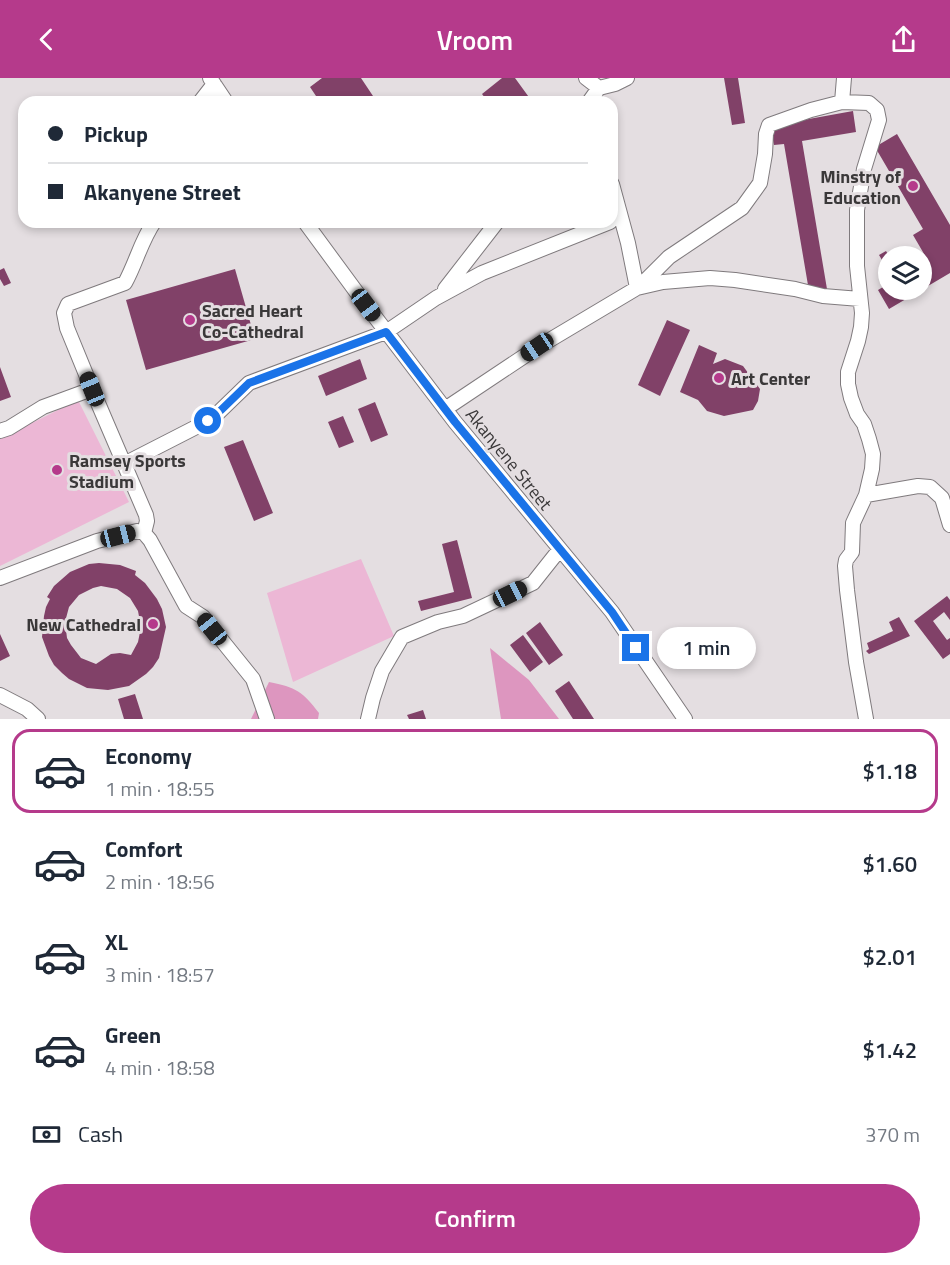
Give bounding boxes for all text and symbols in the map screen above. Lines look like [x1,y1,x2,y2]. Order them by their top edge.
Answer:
text: Vroom [437,19,513,60]
icon: back [30,23,63,56]
icon: share [887,23,920,56]
text: Pickup [84,117,148,151]
place label: Minstry of Education [820,163,902,211]
text: Akanyene Street [84,175,241,209]
marker: Minstry of Education [906,179,920,193]
map controls [878,246,932,300]
button: layers [878,246,932,300]
car [348,285,384,325]
place label: Sacred Heart Co-Cathedral [202,297,304,345]
marker: Sacred Heart Co-Cathedral [183,313,197,327]
car [517,329,557,365]
place label: Art Center [731,365,811,392]
car [77,369,107,409]
marker: Art Center [712,371,726,385]
street label: Akanyene Street [459,402,559,516]
route start [194,407,221,434]
place label: Ramsey Sports Stadium [69,447,186,495]
marker: Ramsey Sports Stadium [50,463,64,477]
car [98,523,138,549]
car [490,578,530,610]
car [194,609,230,649]
place label: New Cathedral [26,611,141,638]
marker: New Cathedral [146,617,160,631]
callout: 1 min [657,627,756,669]
text: 1 min [682,632,731,663]
route end [622,634,649,661]
text: Economy [105,739,192,773]
icon: car [33,744,87,798]
text: $1.18 [862,754,917,788]
text: 1 min · 18:55 [105,773,215,804]
text: Comfort [105,832,183,866]
icon: car [33,837,87,891]
text: $1.60 [862,847,917,881]
text: 2 min · 18:56 [105,866,215,897]
text: XL [105,925,128,959]
icon: car [33,930,87,984]
text: $2.01 [862,940,917,974]
text: 3 min · 18:57 [105,959,215,990]
text: Green [105,1018,161,1052]
icon: car [33,1023,87,1077]
text: $1.42 [862,1033,917,1067]
text: 4 min · 18:58 [105,1052,215,1083]
text: Cash [78,1117,123,1151]
icon: cash [30,1118,63,1151]
text: 370 m [865,1119,920,1150]
button: Confirm [30,1184,920,1253]

